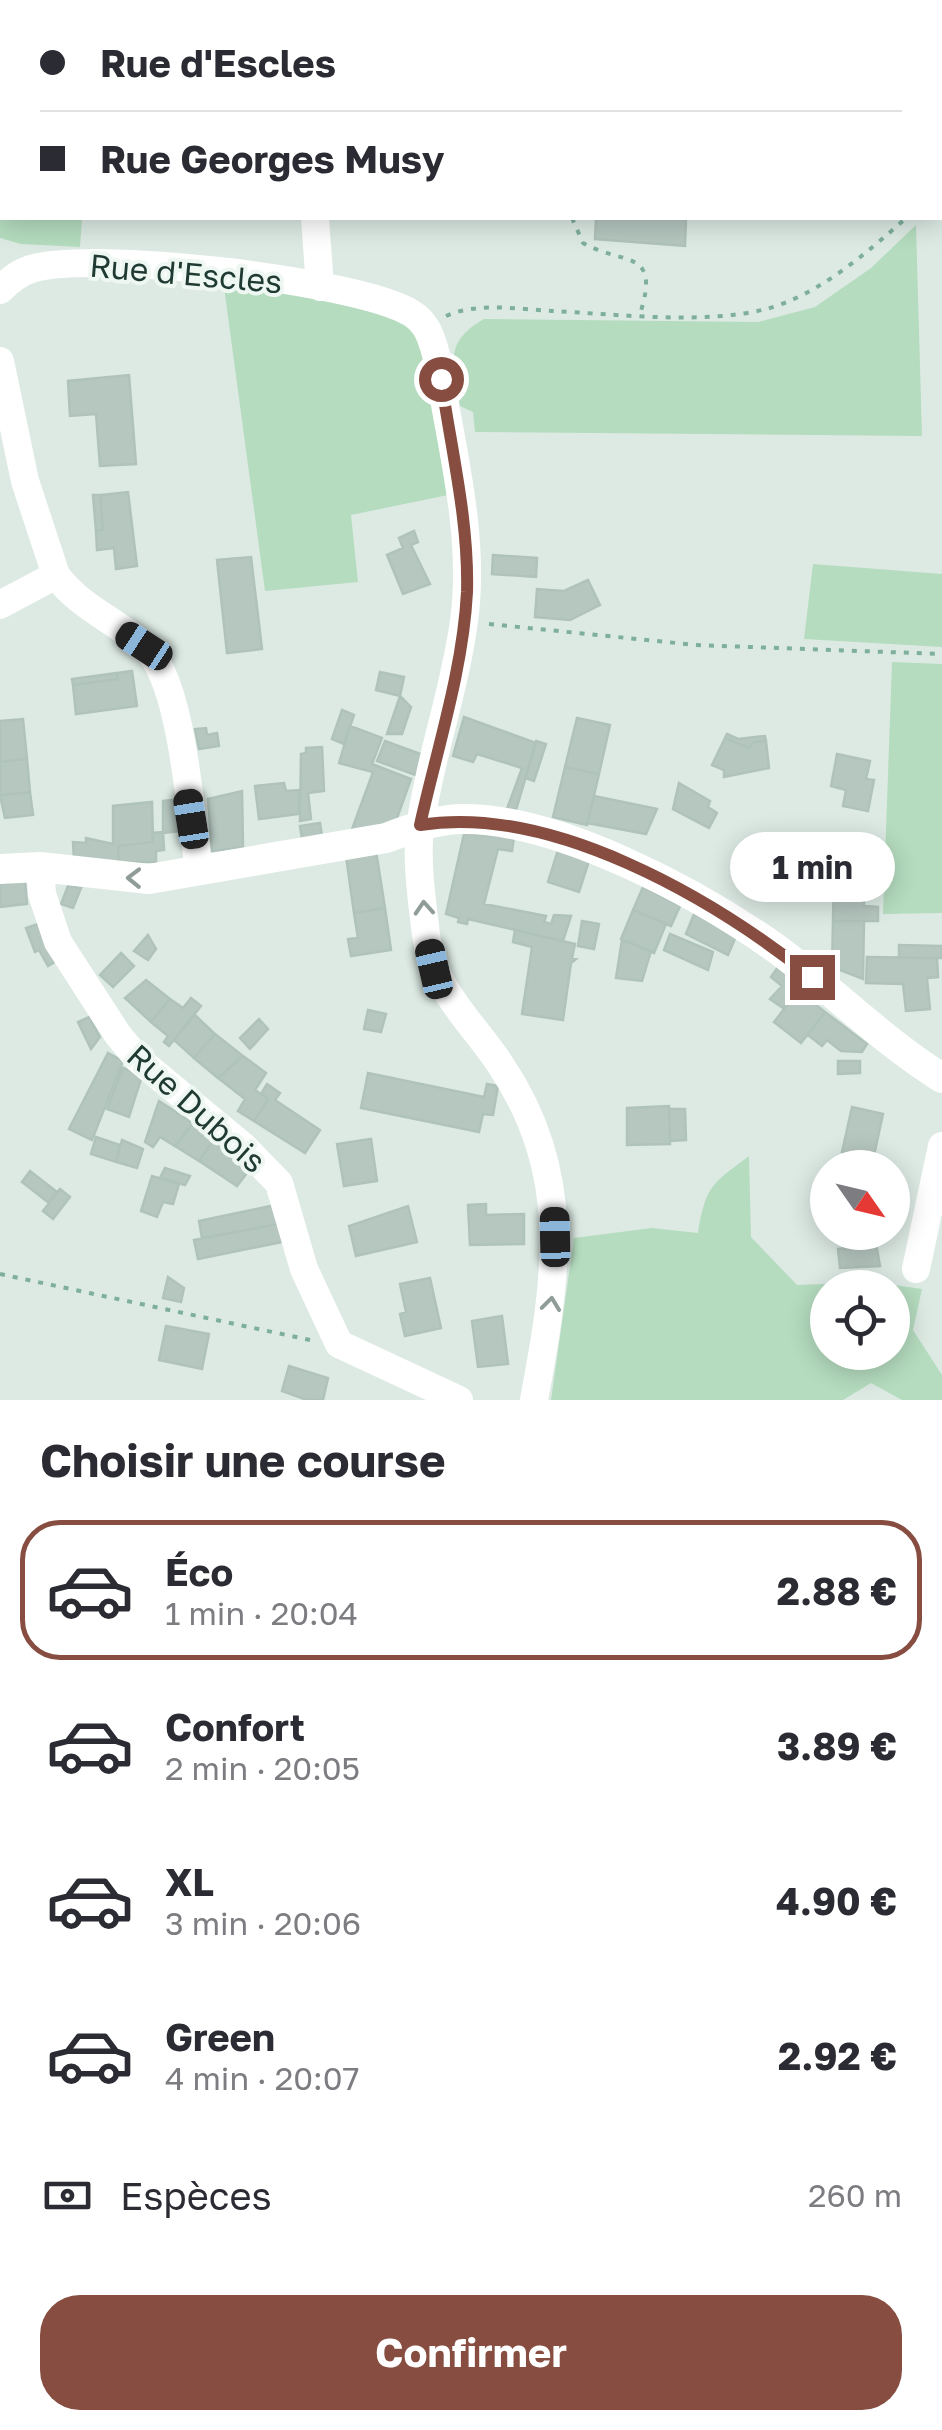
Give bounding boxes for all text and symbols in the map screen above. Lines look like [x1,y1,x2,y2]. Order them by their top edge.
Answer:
text: Rue d'Escles [100,40,336,85]
text: Rue Georges Musy [100,136,444,181]
street label: Rue d'Escles [88,246,284,300]
route start [419,357,464,402]
car [111,617,177,675]
car [171,787,211,851]
callout: 1 min [730,832,894,902]
text: 1 min [772,848,853,886]
one-way arrow [125,868,141,889]
one-way arrow [414,900,435,916]
car [413,936,455,1002]
route end [790,955,835,1000]
street label: Rue Dubois [120,1036,274,1180]
north arrow [810,1150,910,1250]
map controls [810,1150,910,1370]
car [539,1207,571,1267]
button: locate [810,1270,910,1370]
one-way arrow [539,1296,560,1312]
text: Choisir une course [40,1433,446,1487]
icon: car [45,1545,135,1635]
text: Éco [165,1549,233,1594]
text: 2.88 € [777,1568,897,1613]
text: 1 min · 20:04 [165,1594,358,1632]
icon: car [45,1700,135,1790]
text: Confort [165,1704,305,1749]
text: 3.89 € [777,1723,897,1768]
text: 2 min · 20:05 [165,1749,360,1787]
icon: car [45,1855,135,1945]
text: XL [165,1859,214,1904]
text: 4.90 € [776,1878,897,1923]
text: 3 min · 20:06 [165,1904,361,1942]
icon: car [45,2010,135,2100]
text: Green [165,2014,275,2059]
text: 2.92 € [778,2033,897,2078]
text: 4 min · 20:07 [165,2059,360,2097]
icon: cash [40,2168,95,2223]
text: Espèces [120,2173,272,2218]
text: 260 m [808,2176,902,2214]
button: Confirmer [40,2295,902,2410]

